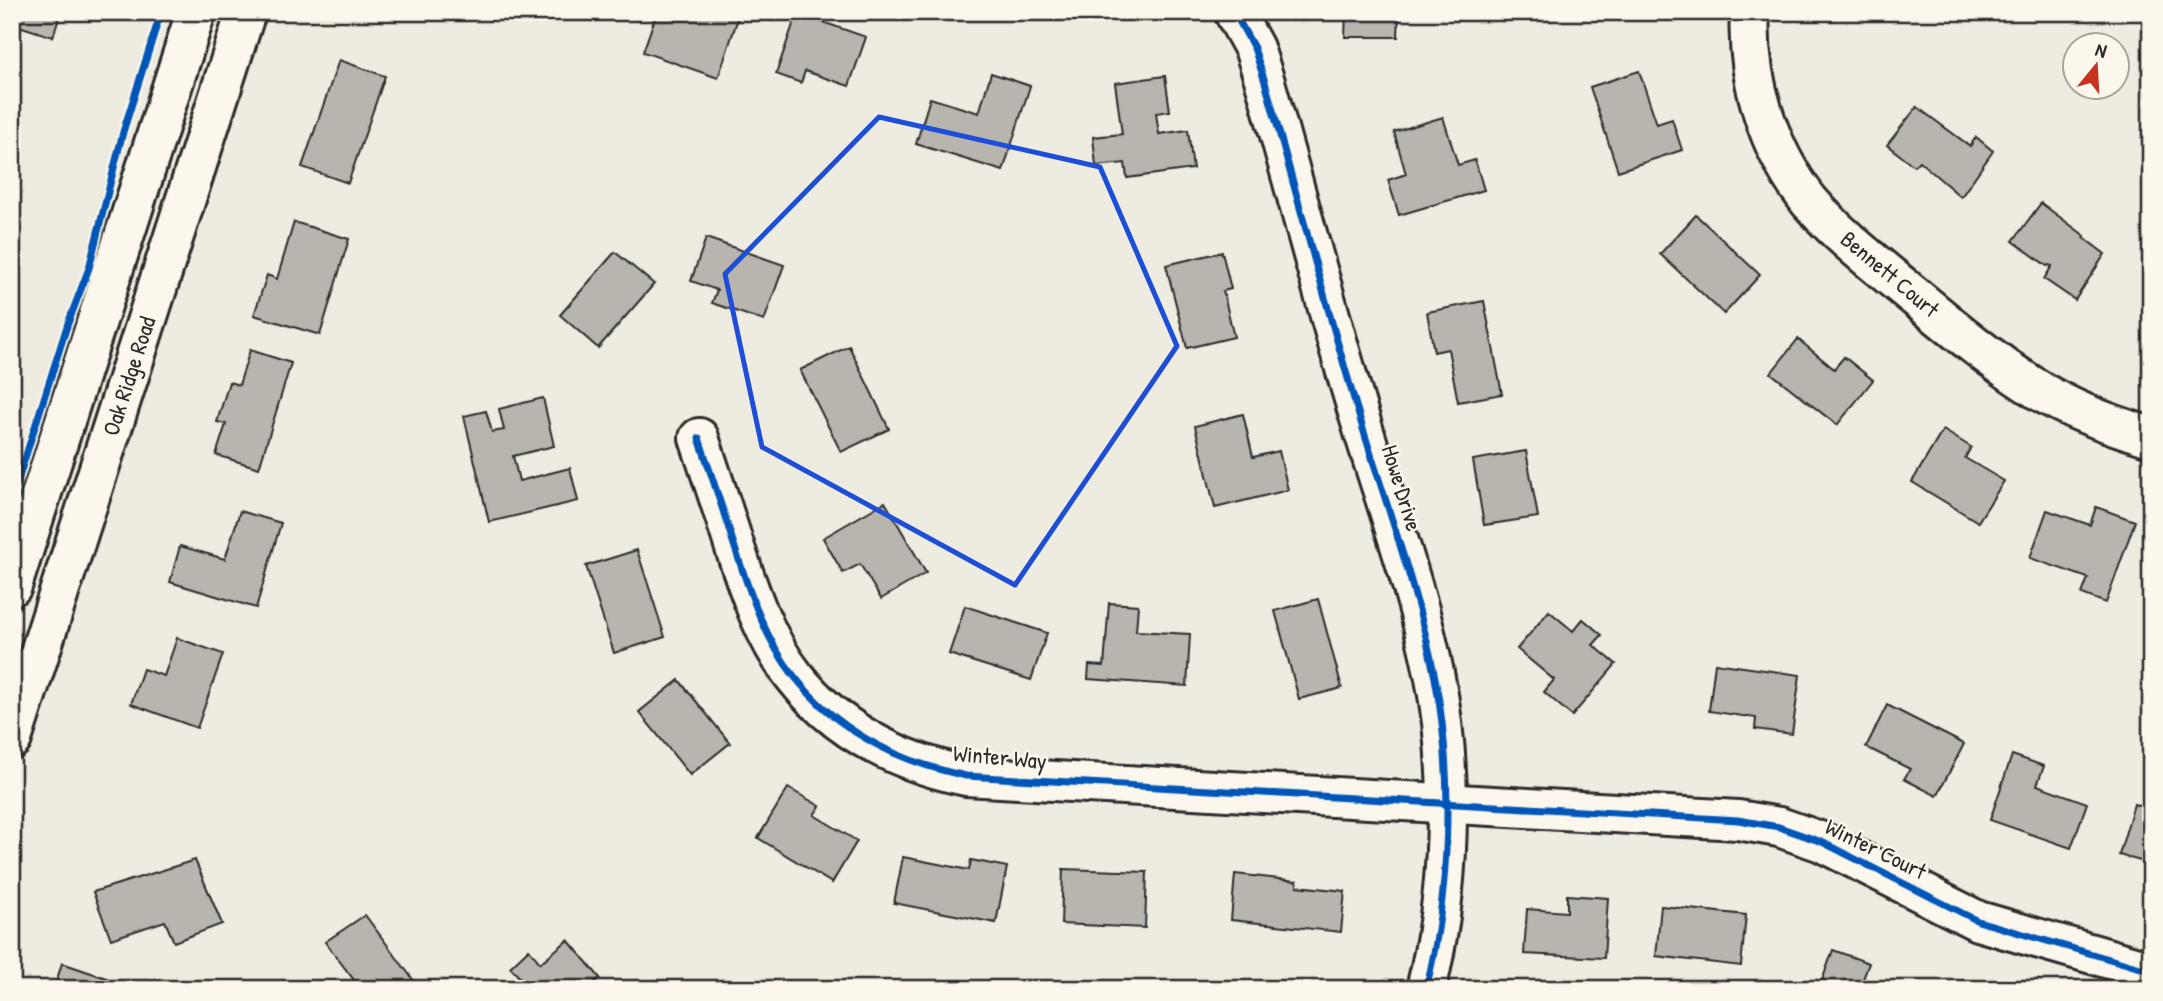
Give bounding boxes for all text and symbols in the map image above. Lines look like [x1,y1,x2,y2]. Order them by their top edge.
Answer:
north arrow [2062,32,2132,102]
text: N [2092,36,2110,64]
street label: Bennett Court [1835,223,1947,325]
street label: Oak Ridge Road [95,312,162,439]
street label: Howe Drive [1375,441,1430,535]
street label: Winter Way [952,737,1048,776]
street label: Winter Court [1821,811,1933,887]

